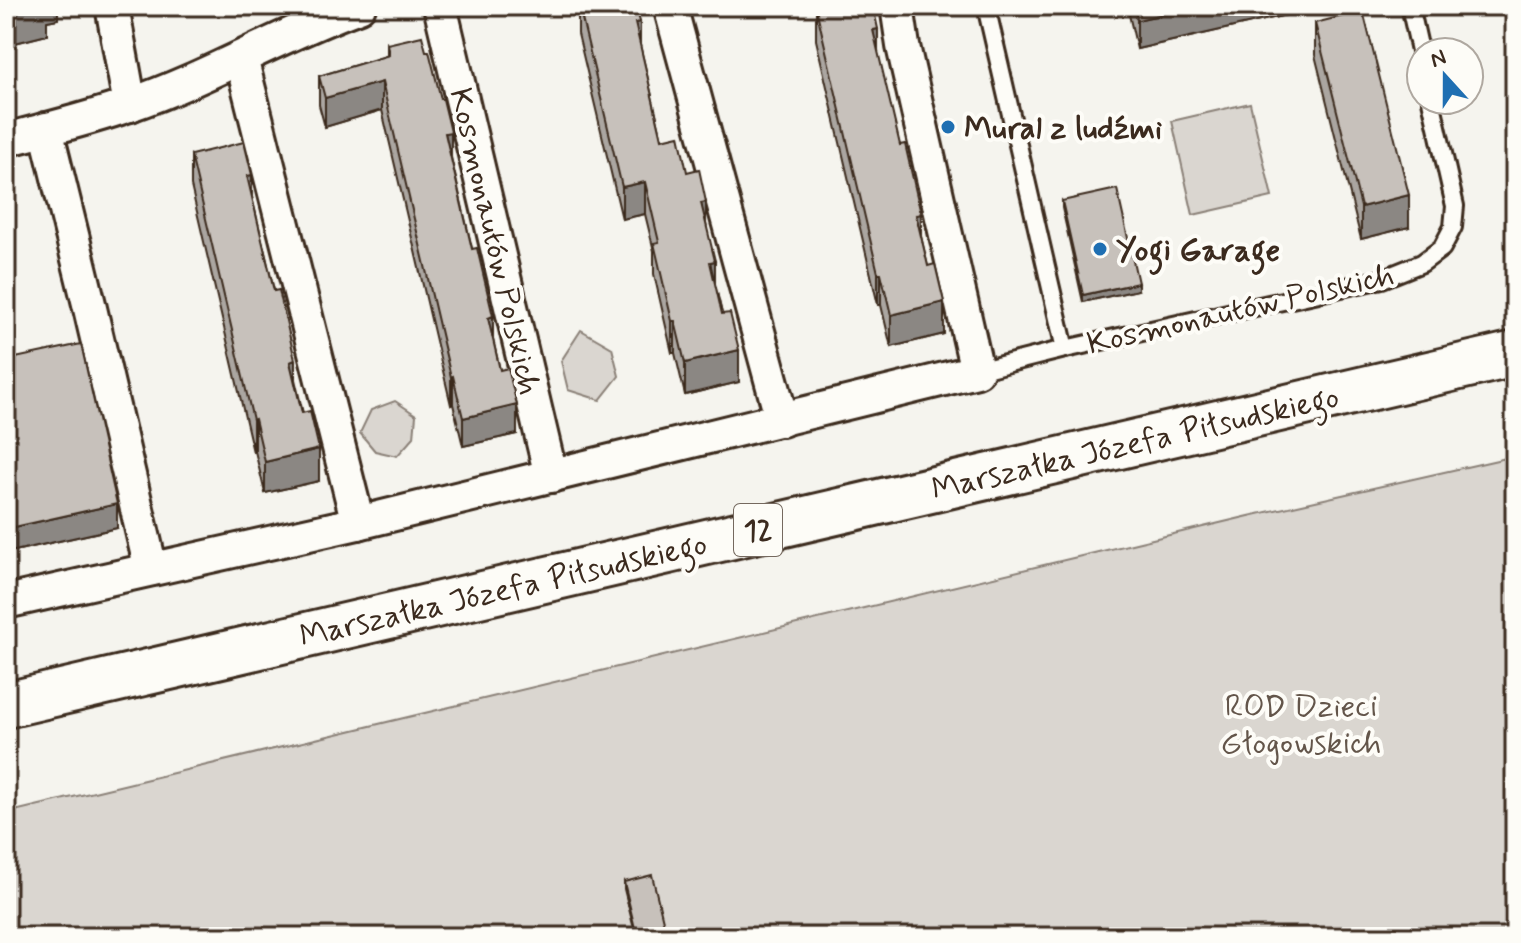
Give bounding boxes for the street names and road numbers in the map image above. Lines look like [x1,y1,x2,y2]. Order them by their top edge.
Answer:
street label: Kosmonautów Polskich [438,84,550,399]
street label: Kosmonautów Polskich [1083,254,1398,366]
street label: Marszałka Józefa Piłsudskiego [928,377,1344,514]
road number: 12 [734,504,782,556]
street label: Marszałka Józefa Piłsudskiego [296,524,712,661]

